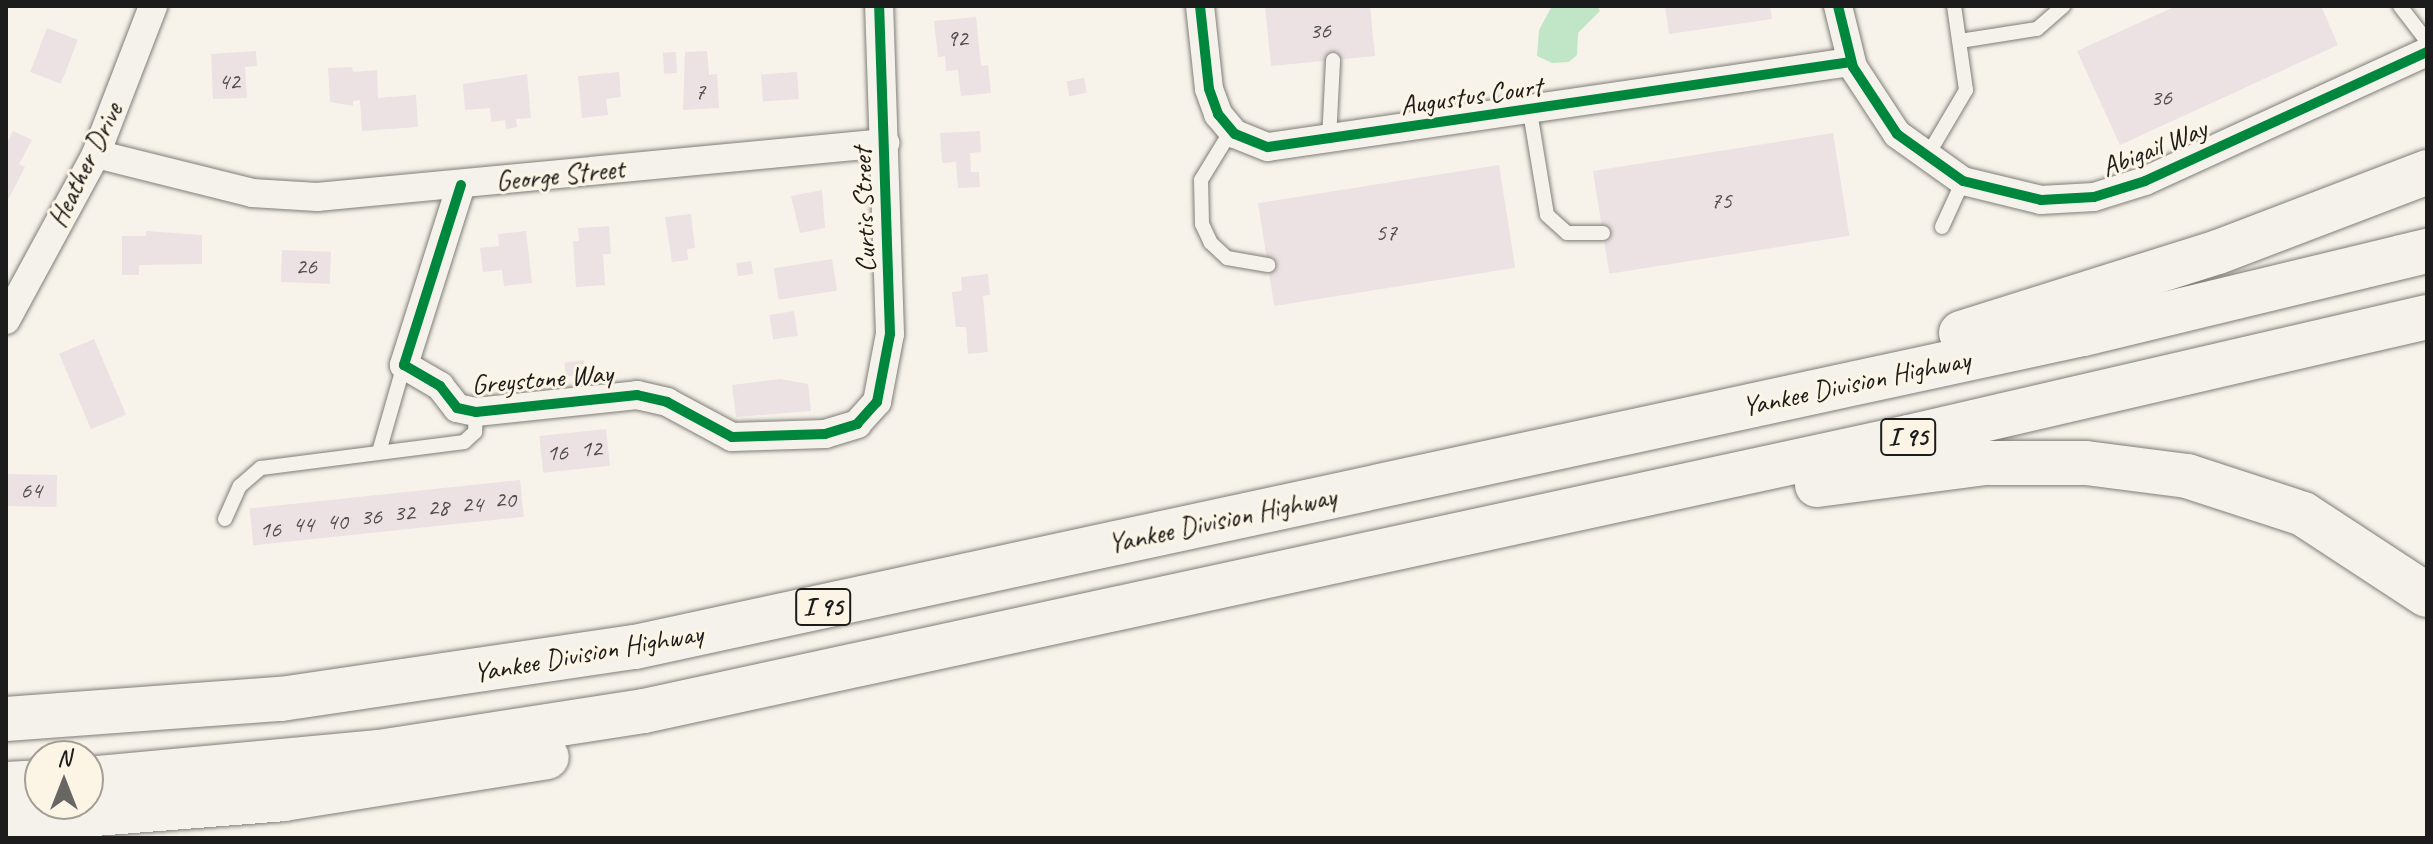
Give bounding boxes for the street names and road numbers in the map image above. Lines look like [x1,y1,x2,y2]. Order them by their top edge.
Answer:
street label: Augustus Court [1398,69,1544,123]
street label: Heather Drive [40,97,130,233]
street label: Abigail Way [2096,112,2212,184]
street label: Curtis Street [845,147,883,273]
street label: George Street [494,152,626,198]
street label: Yankee Division Highway [1739,342,1973,424]
street label: Greystone Way [470,356,614,402]
road number: I 95 [1880,415,1936,459]
street label: Yankee Division Highway [1105,479,1339,561]
road number: I 95 [795,585,851,629]
street label: Yankee Division Highway [471,616,705,690]

